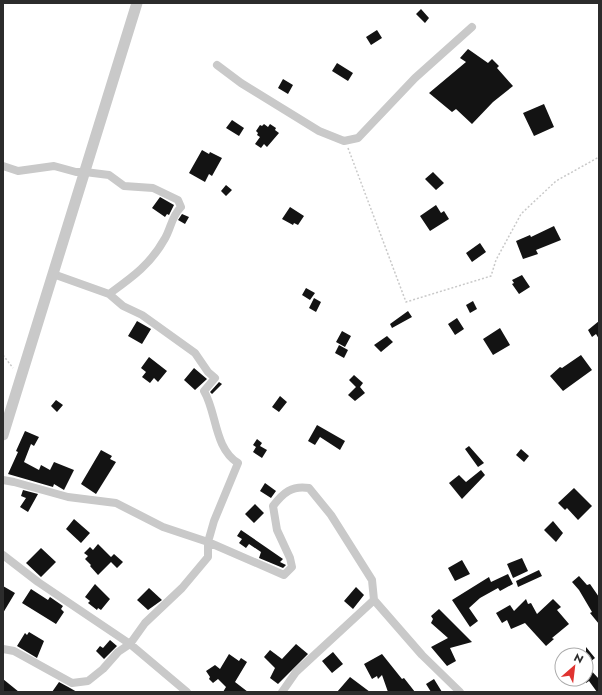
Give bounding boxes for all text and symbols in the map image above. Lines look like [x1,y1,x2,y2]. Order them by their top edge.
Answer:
north arrow [554,647,594,687]
text: N [571,649,586,667]

